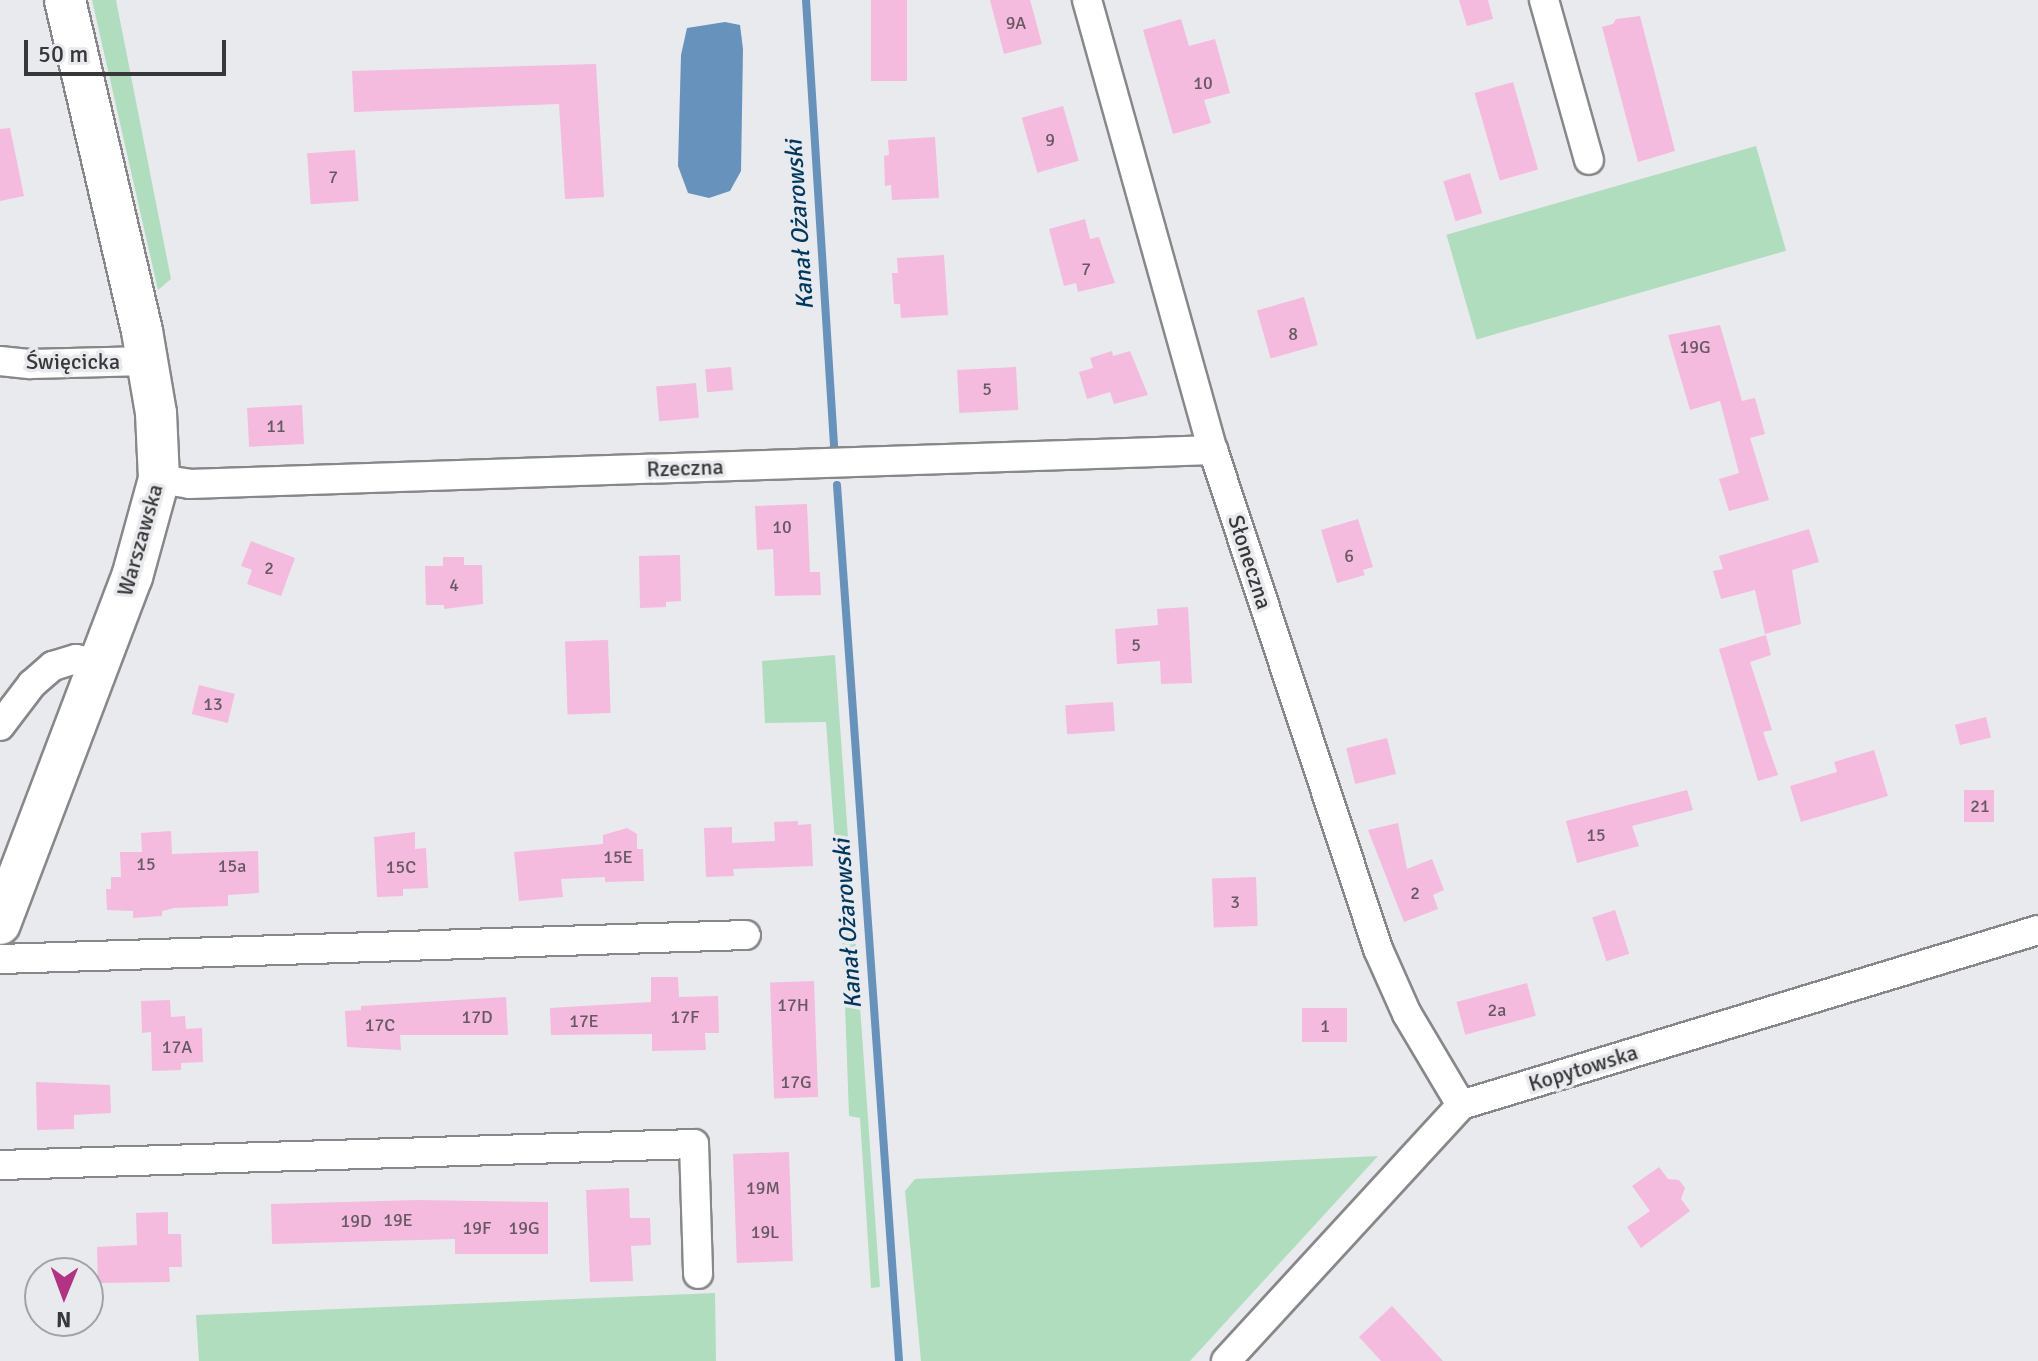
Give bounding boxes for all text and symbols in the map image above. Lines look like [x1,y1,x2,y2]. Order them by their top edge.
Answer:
house number: 9A [1006,12,1026,34]
scale bar [28,24,230,74]
text: 50 m [38,39,88,69]
house number: 10 [1193,72,1213,94]
house number: 9 [1045,129,1055,151]
water label: Kanał Ożarowski [780,139,820,311]
house number: 7 [328,166,338,188]
house number: 7 [1081,258,1091,280]
house number: 8 [1288,323,1298,345]
house number: 19G [1679,336,1711,358]
street label: Święcicka [26,349,120,375]
house number: 5 [982,378,992,400]
house number: 11 [266,415,286,437]
street label: Rzeczna [646,453,724,483]
street label: Warszawska [111,481,169,599]
street label: Słoneczna [1222,512,1278,612]
house number: 10 [772,516,792,538]
house number: 6 [1344,545,1354,567]
house number: 2 [264,557,274,579]
house number: 4 [449,574,459,596]
house number: 5 [1131,634,1141,656]
house number: 13 [203,693,223,715]
house number: 21 [1970,795,1990,817]
house number: 15 [1586,824,1606,846]
water label: Kanał Ożarowski [828,838,868,1010]
house number: 15E [603,846,633,868]
house number: 15 [136,853,156,875]
house number: 15a [218,855,246,877]
house number: 15C [386,856,416,878]
house number: 2 [1410,882,1420,904]
house number: 3 [1230,891,1240,913]
house number: 17H [777,994,809,1016]
house number: 2a [1488,999,1506,1021]
house number: 17D [461,1006,493,1028]
house number: 17F [671,1006,699,1028]
house number: 17E [569,1010,599,1032]
house number: 17C [365,1014,395,1036]
house number: 1 [1320,1015,1330,1037]
house number: 17A [162,1036,192,1058]
street label: Kopytowska [1525,1039,1641,1097]
house number: 17G [780,1071,812,1093]
house number: 19M [746,1177,780,1199]
house number: 19E [383,1209,413,1231]
house number: 19D [340,1210,372,1232]
house number: 19F [463,1217,491,1239]
house number: 19G [508,1217,540,1239]
house number: 19L [751,1221,779,1243]
north arrow [24,1257,104,1337]
text: N [56,1306,71,1333]

